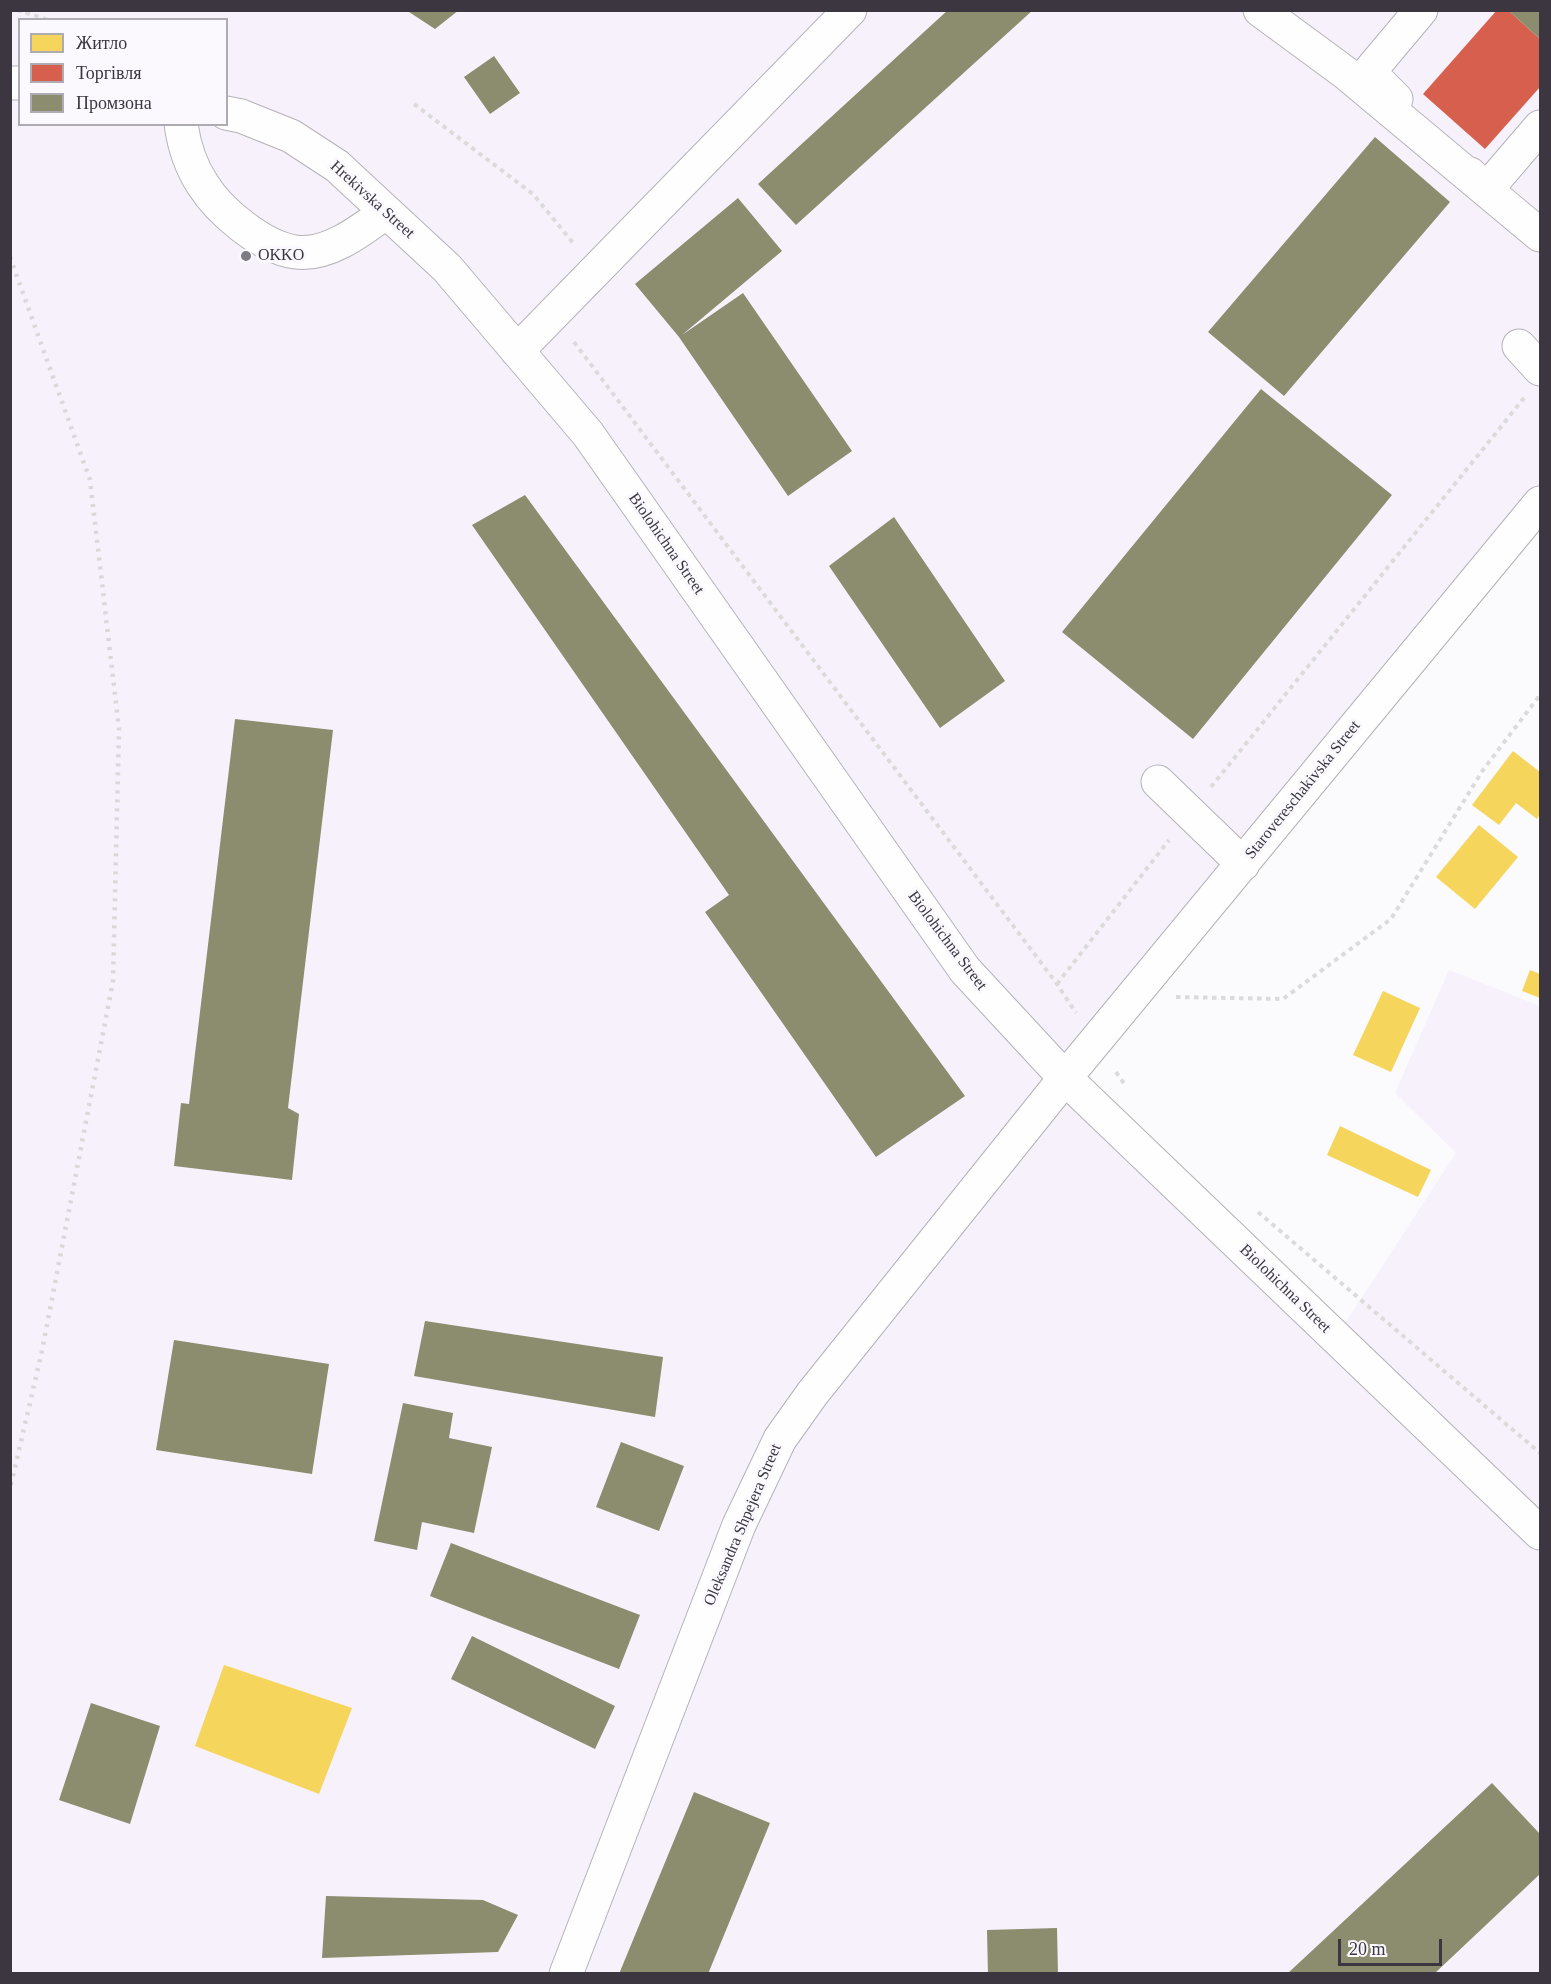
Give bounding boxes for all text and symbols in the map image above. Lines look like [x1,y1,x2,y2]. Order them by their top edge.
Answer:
legend [18,18,228,126]
text: Житло [76,33,127,53]
text: Торгівля [76,63,142,83]
text: Промзона [76,93,152,113]
street label: Hrekivska Street [326,157,418,243]
place label: OKKO [258,246,304,266]
marker: OKKO [239,249,253,263]
street label: Biolohichna Street [624,490,708,598]
street label: Starovereschakivska Street [1241,717,1365,863]
street label: Biolohichna Street [903,887,991,995]
street label: Biolohichna Street [1235,1241,1335,1337]
street label: Oleksandra Shpejera Street [700,1441,786,1609]
scale bar [1341,1927,1444,1965]
text: 20 m [1349,1939,1386,1959]

